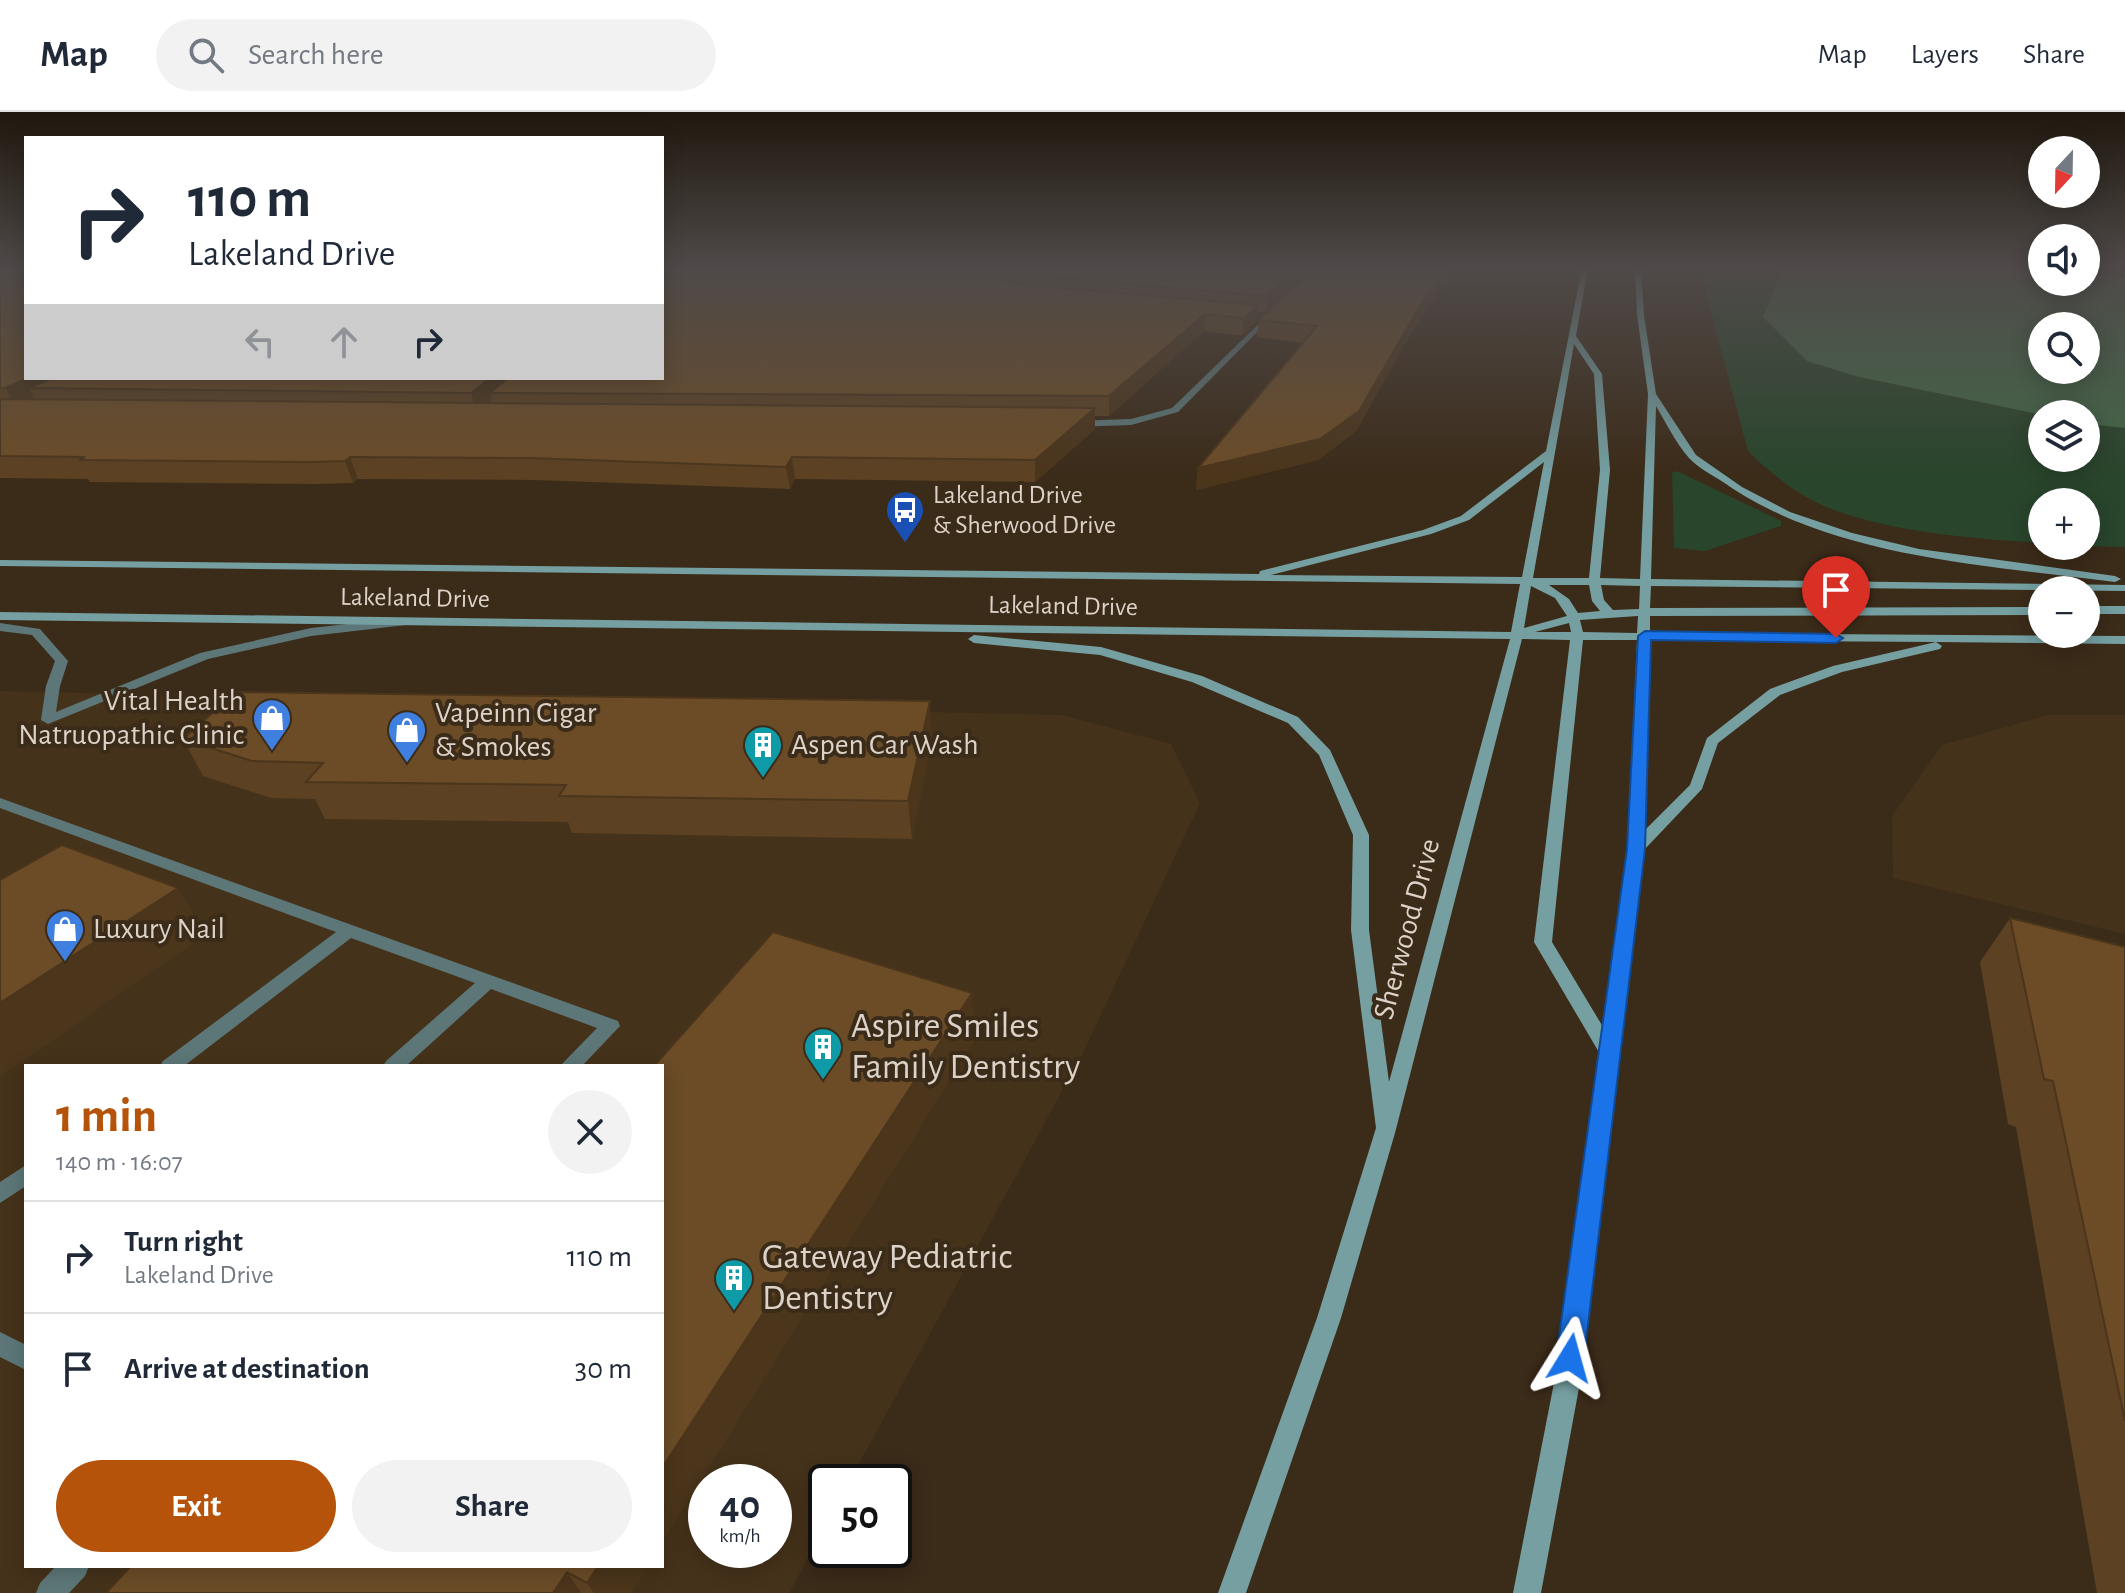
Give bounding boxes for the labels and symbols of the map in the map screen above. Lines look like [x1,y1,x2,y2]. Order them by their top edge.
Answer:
north arrow [2028,136,2100,208]
place label: Lakeland Drive & Sherwood Drive [933,482,1116,538]
bus stop icon: Lakeland Drive & Sherwood Drive [884,489,926,544]
pin [1802,556,1870,638]
street label: Lakeland Drive [340,584,490,612]
street label: Lakeland Drive [988,592,1138,620]
place label: Vital Health Natruopathic Clinic [18,686,244,750]
shop icon: Vital Health Natruopathic Clinic [251,697,293,752]
place label: Vapeinn Cigar & Smokes [435,698,597,762]
shop icon: Vapeinn Cigar & Smokes [386,709,428,764]
building icon: Aspen Car Wash [742,724,784,779]
place label: Aspen Car Wash [791,730,979,760]
street label: Sherwood Drive [1369,836,1445,1022]
shop icon: Luxury Nail [44,908,86,963]
place label: Luxury Nail [93,914,225,944]
place label: Aspire Smiles Family Dentistry [851,1008,1080,1085]
building icon: Aspire Smiles Family Dentistry [802,1026,844,1081]
place label: Gateway Pediatric Dentistry [762,1239,1012,1316]
building icon: Gateway Pediatric Dentistry [713,1257,755,1312]
position arrow [1528,1316,1612,1400]
speed limit sign: 50 [808,1464,912,1568]

